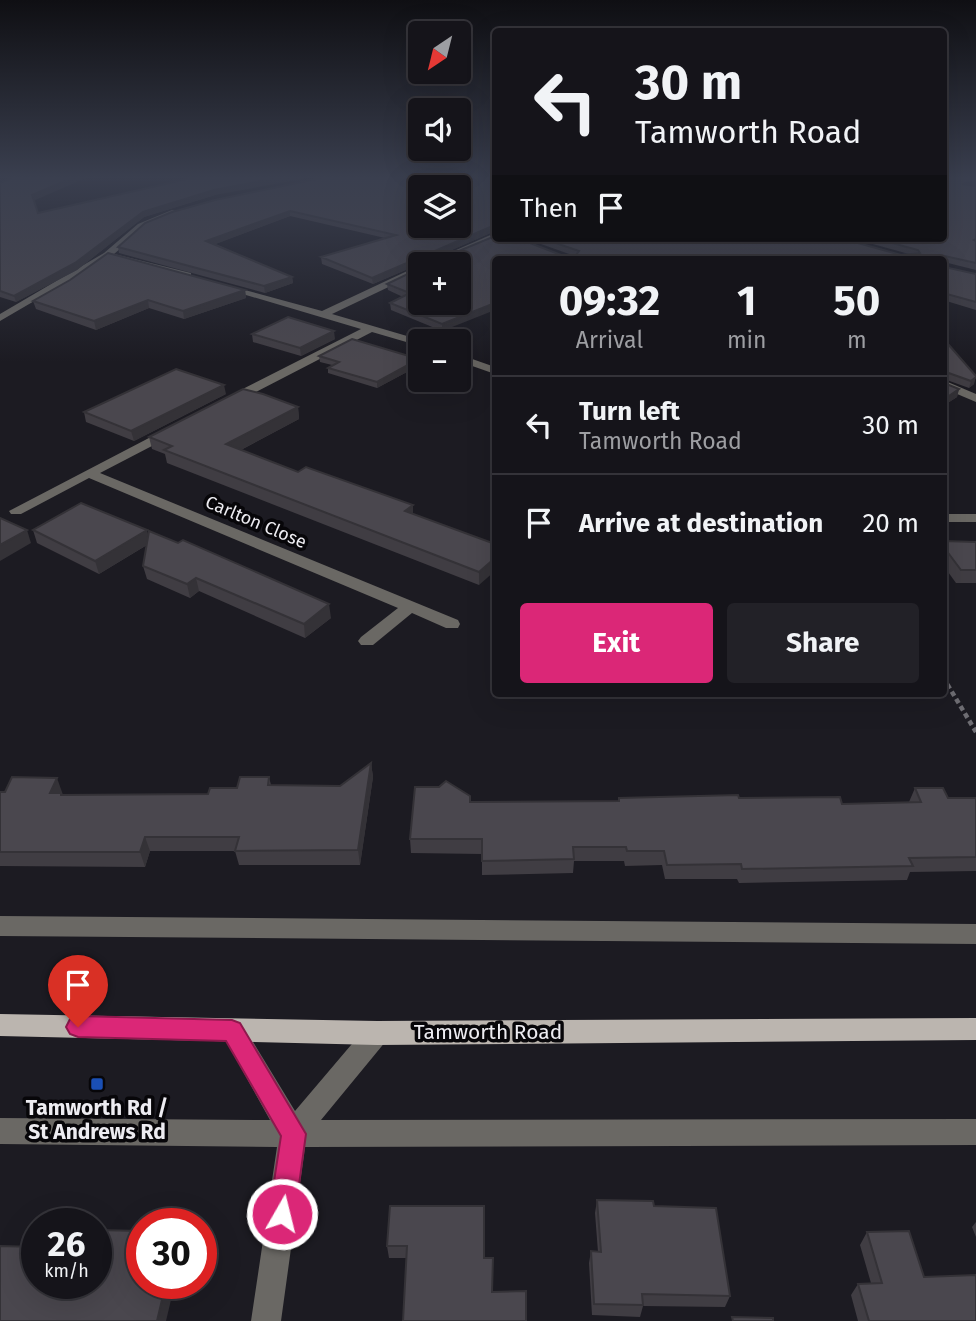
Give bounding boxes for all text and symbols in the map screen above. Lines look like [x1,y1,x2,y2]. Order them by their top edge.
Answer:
north arrow [408,21,471,84]
map controls [408,21,471,392]
text: 30 m [635,53,742,112]
icon: left [520,56,611,147]
button: sound [408,98,471,161]
text: Tamworth Road [635,113,861,151]
button: layers [408,175,471,238]
icon: arrive [592,189,630,227]
text: Then [520,193,578,224]
button: + [408,252,471,315]
text: 09:32 [559,276,660,326]
text: 1 [737,276,756,326]
text: 50 [833,276,880,326]
text: Arrival [576,326,643,354]
text: min [727,326,767,354]
text: m [847,326,867,354]
button: − [408,329,471,392]
text: Turn left [579,396,680,427]
icon: left [520,406,558,444]
text: 30 m [862,410,919,441]
text: Tamworth Road [579,427,742,455]
street label: Carlton Close [202,491,310,553]
icon: arrive [520,504,558,542]
text: Arrive at destination [579,508,823,539]
text: 20 m [862,508,919,539]
button: Exit [520,603,713,683]
button: Share [727,603,919,683]
pin [48,955,108,1027]
icon: arrive [59,966,97,1004]
street label: Tamworth Road [414,1019,562,1045]
marker: Tamworth Rd / St Andrews Rd [89,1076,105,1092]
place label: Tamworth Rd / St Andrews Rd [26,1095,168,1145]
position arrow [245,1177,319,1251]
speed limit sign: 30 [126,1208,217,1299]
text: 26 [48,1223,85,1265]
text: km/h [44,1260,89,1282]

